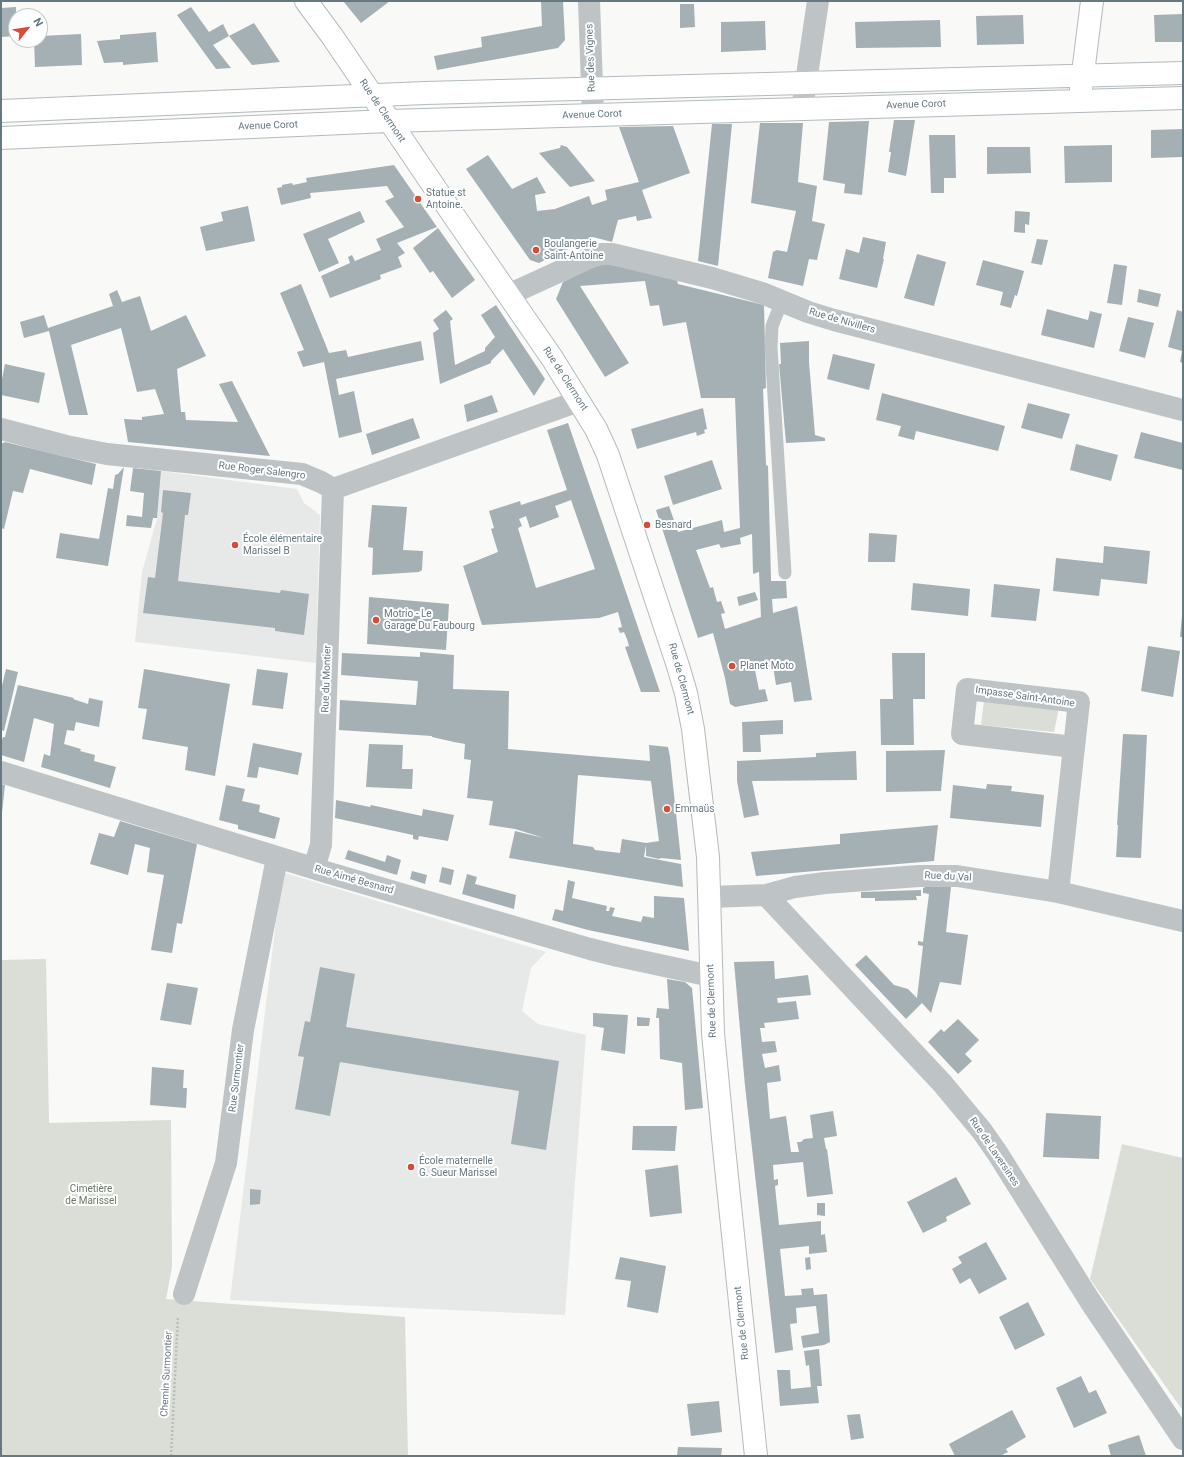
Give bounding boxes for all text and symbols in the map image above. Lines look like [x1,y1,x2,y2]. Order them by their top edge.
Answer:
north arrow [8,8,48,48]
text: N [30,16,46,29]
street label: Rue des Vignes [584,24,598,92]
street label: Rue de Clermont [356,77,408,145]
street label: Avenue Corot [886,98,946,112]
street label: Avenue Corot [562,108,622,122]
street label: Avenue Corot [238,119,298,133]
place label: Statue st Antoine. [426,187,466,210]
marker: Statue st Antoine. [413,194,423,204]
place label: Boulangerie Saint-Antoine [544,238,604,262]
marker: Boulangerie Saint-Antoine [531,245,541,255]
street label: Rue de Nivillers [807,306,877,336]
street label: Rue de Clermont [540,345,590,413]
street label: Rue Roger Salengro [218,460,306,482]
place label: Besnard [655,519,692,531]
marker: Besnard [642,520,652,530]
place label: École élémentaire Marissel B [243,533,322,556]
marker: École élémentaire Marissel B [230,540,240,550]
place label: Motrio - Le Garage Du Faubourg [384,608,475,632]
marker: Motrio - Le Garage Du Faubourg [371,615,381,625]
street label: Rue de Clermont [666,642,696,716]
street label: Rue du Montier [320,645,334,713]
place label: Planet Moto [740,660,794,672]
marker: Planet Moto [727,661,737,671]
street label: Impasse Saint-Antoine [975,684,1075,710]
place label: Emmaüs [675,803,714,815]
marker: Emmaüs [662,804,672,814]
street label: Rue Aimé Besnard [313,863,395,897]
street label: Rue du Val [924,870,972,884]
street label: Rue de Clermont [705,964,719,1038]
street label: Rue Surmontier [227,1043,247,1113]
street label: Rue de Laversines [966,1115,1022,1189]
place label: École maternelle G. Sueur Marissel [419,1155,497,1178]
marker: École maternelle G. Sueur Marissel [406,1162,416,1172]
park label: Cimetière de Marissel [65,1183,117,1206]
street label: Rue de Clermont [732,1286,752,1360]
street label: Chemin Surmontier [159,1331,175,1417]

